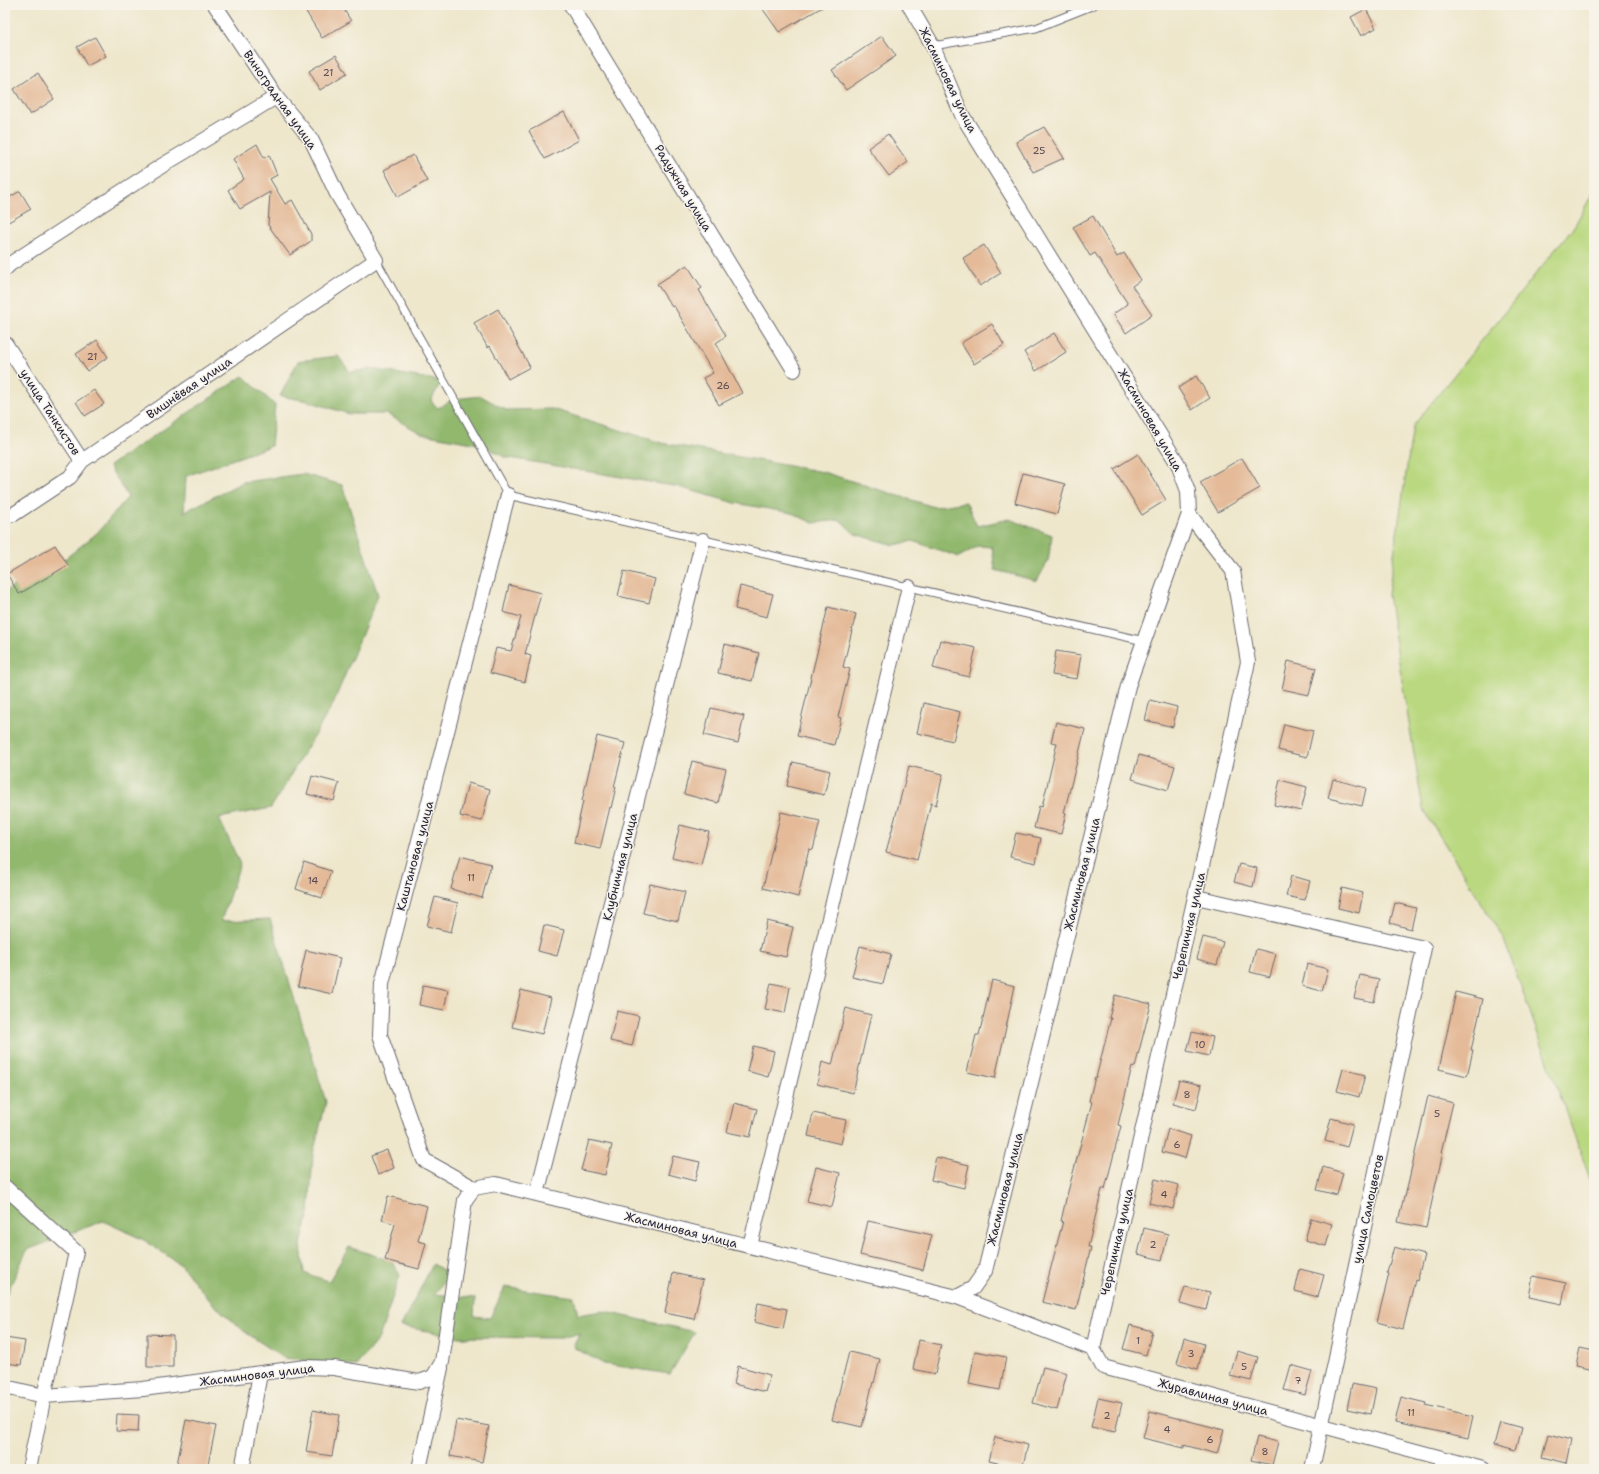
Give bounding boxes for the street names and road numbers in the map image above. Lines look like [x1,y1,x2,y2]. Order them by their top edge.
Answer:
street label: Жасминовая улица [915,24,981,136]
street label: Виноградная улица [240,47,321,153]
street label: Радужная улица [651,142,716,235]
street label: Вишнёвая улица [143,353,235,423]
street label: улица Танкистов [16,366,84,458]
street label: Жасминовая улица [1114,366,1186,475]
street label: Каштановая улица [393,799,438,913]
street label: Клубничная улица [599,811,641,923]
street label: Жасминовая улица [1060,815,1104,932]
street label: Черепичная улица [1169,870,1209,981]
street label: Жасминовая улица [983,1130,1027,1247]
street label: улица Самоцветов [1349,1153,1387,1265]
street label: Черепичная улица [1097,1186,1137,1297]
street label: Жасминовая улица [623,1208,740,1252]
street label: Жасминовая улица [199,1360,316,1390]
street label: Журавлиная улица [1156,1375,1270,1420]

